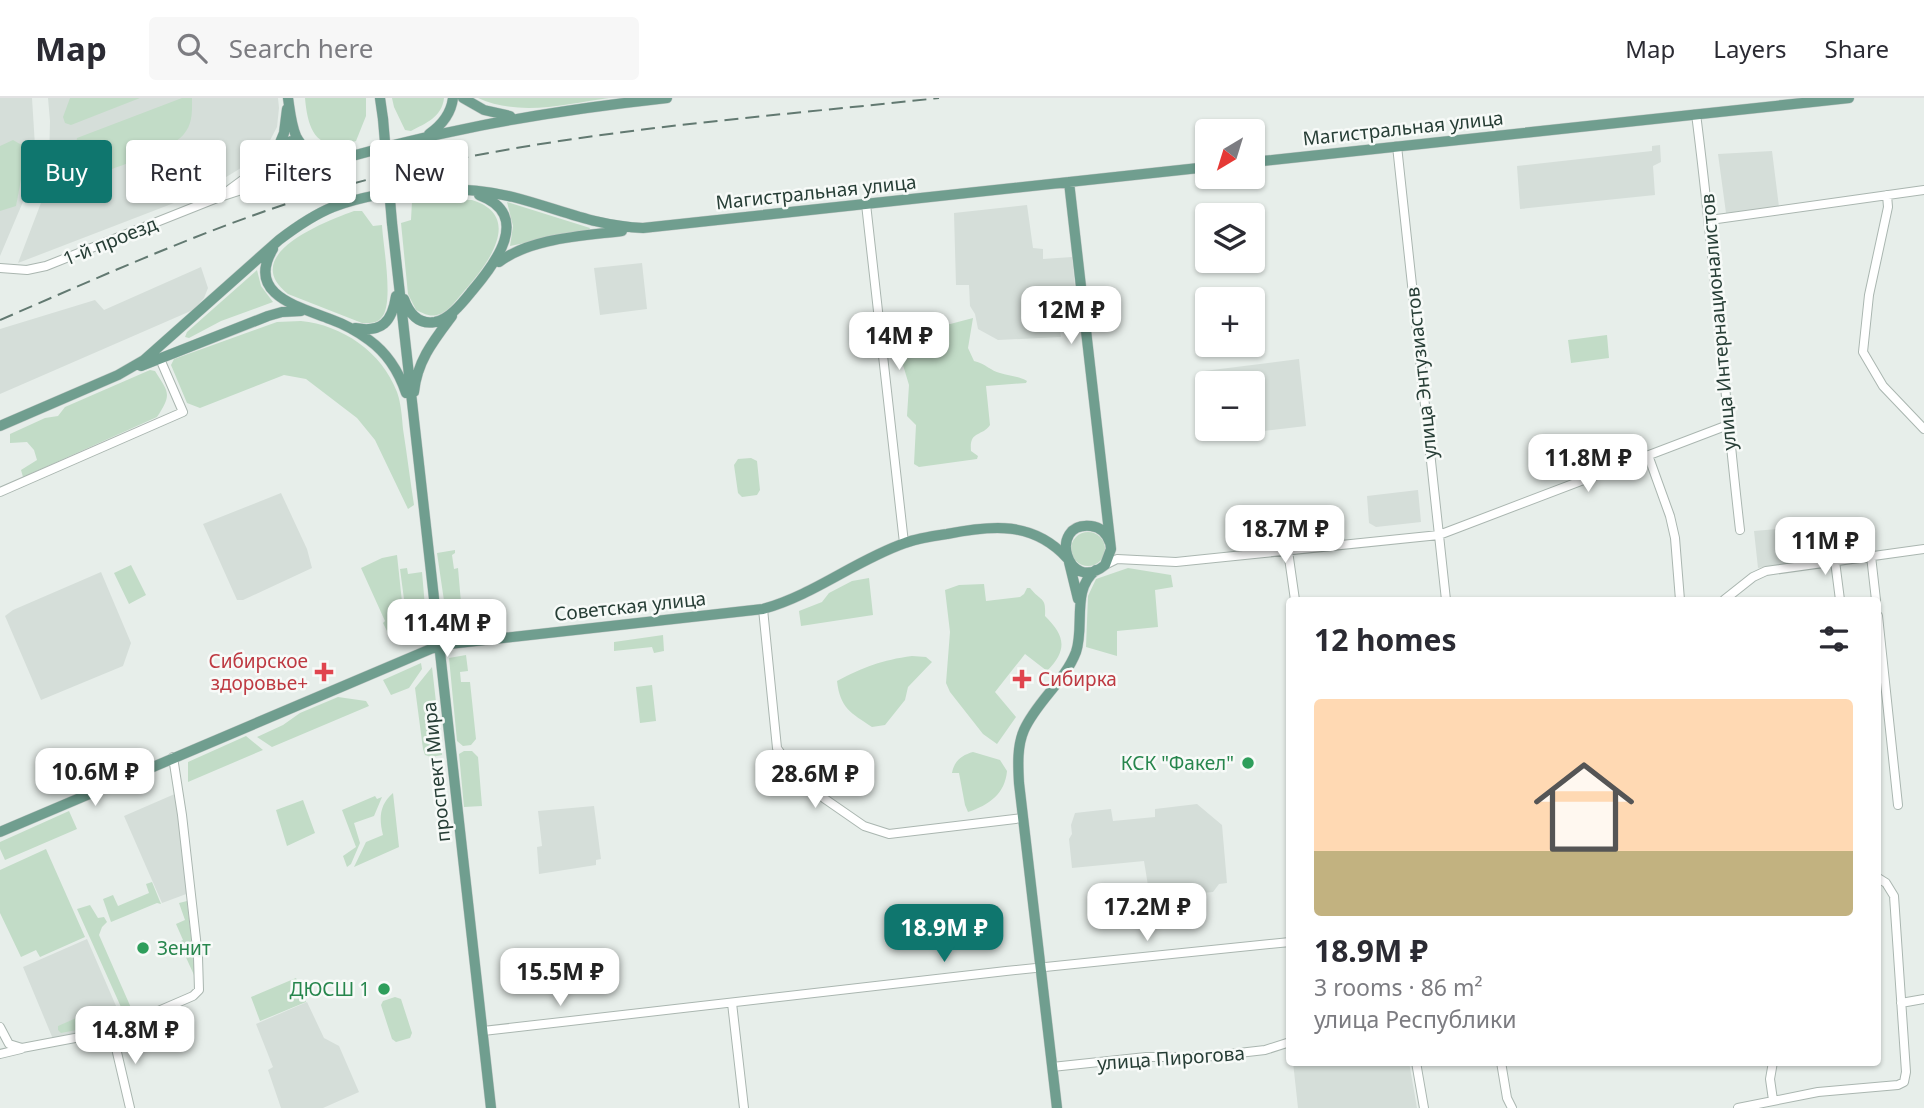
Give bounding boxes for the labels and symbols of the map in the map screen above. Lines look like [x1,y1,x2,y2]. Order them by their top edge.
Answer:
street label: Магистральная улица [1301,105,1505,151]
north arrow [1195,119,1265,189]
street label: Магистральная улица [714,169,918,215]
street label: улица Интернационалистов [1694,193,1742,451]
street label: 1-й проезд [59,210,161,272]
pin: 12M ₽ [1022,286,1120,346]
street label: улица Энтузиастов [1399,286,1443,460]
pin: 14M ₽ [850,313,948,372]
pin: 11.8M ₽ [1523,434,1653,494]
pin: 18.7M ₽ [1220,505,1350,565]
pin: 11M ₽ [1776,518,1874,577]
street label: Советская улица [553,585,707,627]
pin: 11.4M ₽ [382,600,512,659]
place label: Сибирское здоровье+ [209,648,308,696]
marker: Сибирское здоровье+ [314,662,334,682]
place label: Сибирка [1038,666,1117,692]
marker: Сибирка [1012,669,1032,689]
street label: проспект Мира [416,701,456,843]
pin: 10.6M ₽ [30,748,160,808]
pin: 28.6M ₽ [750,750,880,810]
place label: КСК "Факел" [1121,750,1234,776]
marker: КСК "Факел" [1240,755,1256,771]
pin: 17.2M ₽ [1082,884,1212,943]
pin: 18.9M ₽ [879,904,1009,964]
place label: Зенит [157,935,211,961]
marker: Зенит [135,940,151,956]
pin: 15.5M ₽ [495,948,625,1008]
place label: ДЮСШ 1 [290,976,370,1002]
marker: ДЮСШ 1 [376,981,392,997]
pin: 14.8M ₽ [70,1006,200,1066]
street label: улица Пирогова [1096,1040,1246,1076]

